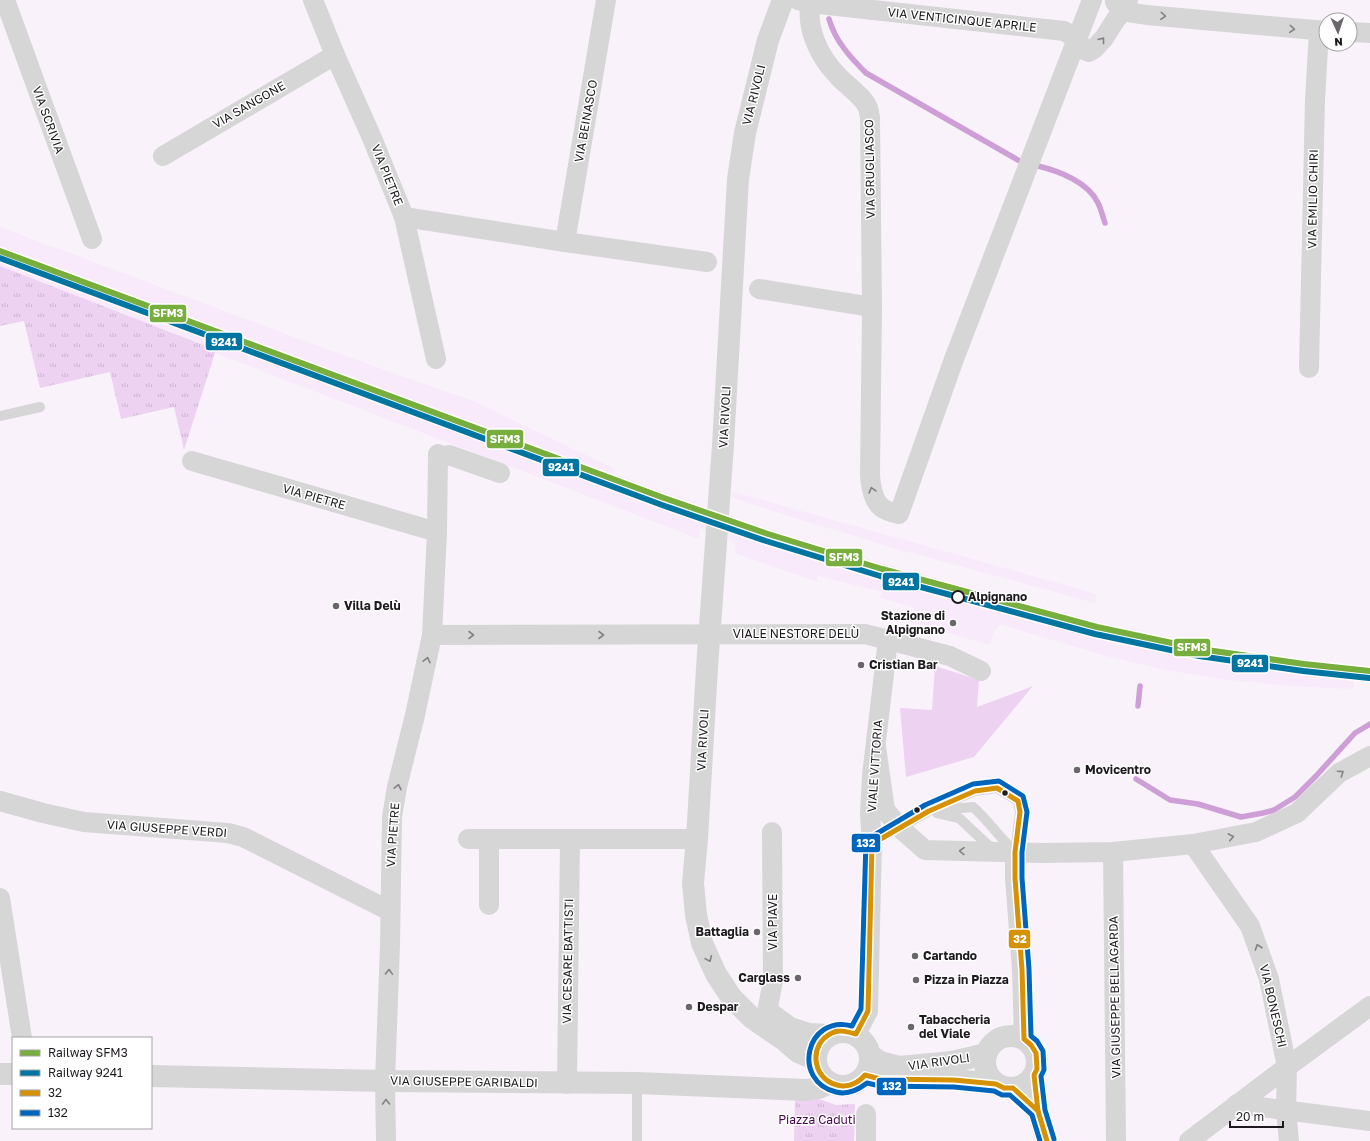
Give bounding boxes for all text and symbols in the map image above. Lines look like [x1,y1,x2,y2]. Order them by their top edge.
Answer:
street label: VIA VENTICINQUE APRILE [887,4,1037,35]
one-way arrow [1160,12,1166,21]
north arrow [1318,12,1358,52]
one-way arrow [1289,24,1295,33]
text: N [1334,36,1343,49]
one-way arrow [1098,37,1105,44]
street label: VIA RIVOLI [739,63,768,127]
street label: VIA SANGONE [210,78,288,131]
street label: VIA BEINASCO [571,78,600,163]
street label: VIA SCRIVIA [29,84,68,156]
street label: VIA GRUGLIASCO [861,119,878,219]
street label: VIA PIETRE [368,142,407,208]
street label: VIA EMILIO CHIRI [1304,149,1321,249]
line badge: SFM3 [149,304,187,323]
text: SFM3 [153,306,183,319]
line badge: 9241 [205,332,243,351]
text: 9241 [211,335,237,348]
street label: VIA RIVOLI [715,386,734,448]
line badge: SFM3 [486,429,524,449]
text: SFM3 [490,432,520,445]
line badge: 9241 [542,458,580,477]
text: 9241 [548,460,574,473]
street label: VIA PIETRE [281,480,347,513]
one-way arrow [869,487,877,494]
line badge: SFM3 [825,548,863,567]
text: SFM3 [829,550,859,563]
line badge: 9241 [882,572,920,591]
text: 9241 [888,575,914,588]
place label: Alpignano [968,589,1027,604]
marker: Alpignano [951,590,965,604]
place label: Villa Delù [344,598,401,613]
marker: Villa Delù [331,601,341,611]
place label: Stazione di Alpignano [881,608,945,637]
marker: Stazione di Alpignano [948,618,958,628]
street label: VIALE NESTORE DELÙ [733,626,859,641]
one-way arrow [468,631,474,639]
one-way arrow [598,631,604,639]
line badge: SFM3 [1173,638,1211,657]
text: SFM3 [1177,640,1207,653]
line badge: 9241 [1231,654,1269,673]
text: 9241 [1237,656,1263,669]
one-way arrow [422,657,430,663]
place label: Cristian Bar [869,657,938,672]
marker: Cristian Bar [856,660,866,670]
street label: VIA RIVOLI [693,709,712,771]
street label: VIALE VITTORIA [864,719,885,813]
place label: Movicentro [1085,762,1151,777]
marker: Movicentro [1072,765,1082,775]
one-way arrow [1336,770,1343,777]
one-way arrow [393,783,401,790]
unlabelled marker [1000,788,1010,798]
street label: VIA PIETRE [383,802,402,868]
unlabelled marker [912,805,922,815]
street label: VIA GIUSEPPE VERDI [106,817,228,840]
line badge: 132 [851,833,881,853]
one-way arrow [1228,833,1234,842]
text: 132 [856,836,876,849]
one-way arrow [959,847,965,855]
street label: VIA PIAVE [765,894,780,950]
street label: VIA CESARE BATTISTI [559,898,576,1024]
street label: VIA GIUSEPPE BELLAGARDA [1106,916,1123,1078]
place label: Battaglia [695,924,749,939]
marker: Battaglia [752,927,762,937]
line badge: 32 [1008,929,1031,949]
text: 32 [1013,932,1027,945]
one-way arrow [1254,944,1263,951]
place label: Cartando [923,948,977,963]
marker: Cartando [910,951,920,961]
one-way arrow [705,956,713,963]
street label: VIA BONESCHI [1257,963,1290,1049]
one-way arrow [385,969,393,975]
place label: Carglass [738,970,790,985]
place label: Pizza in Piazza [924,972,1009,987]
marker: Carglass [793,973,803,983]
marker: Pizza in Piazza [911,975,921,985]
place label: Despar [697,999,739,1014]
marker: Despar [684,1002,694,1012]
place label: Tabaccheria del Viale [919,1012,990,1041]
marker: Tabaccheria del Viale [906,1022,916,1032]
legend [12,1037,152,1129]
text: Railway SFM3 [48,1045,128,1060]
street label: VIA RIVOLI [907,1050,971,1073]
text: Railway 9241 [48,1065,123,1080]
street label: VIA GIUSEPPE GARIBALDI [390,1073,538,1090]
line badge: 132 [876,1077,907,1096]
text: 132 [882,1079,902,1092]
text: 32 [48,1085,62,1100]
one-way arrow [381,1099,390,1105]
scale bar [1230,1103,1283,1129]
text: 132 [48,1105,68,1120]
text: 20 m [1236,1109,1264,1124]
park label: Piazza Caduti [778,1112,856,1127]

